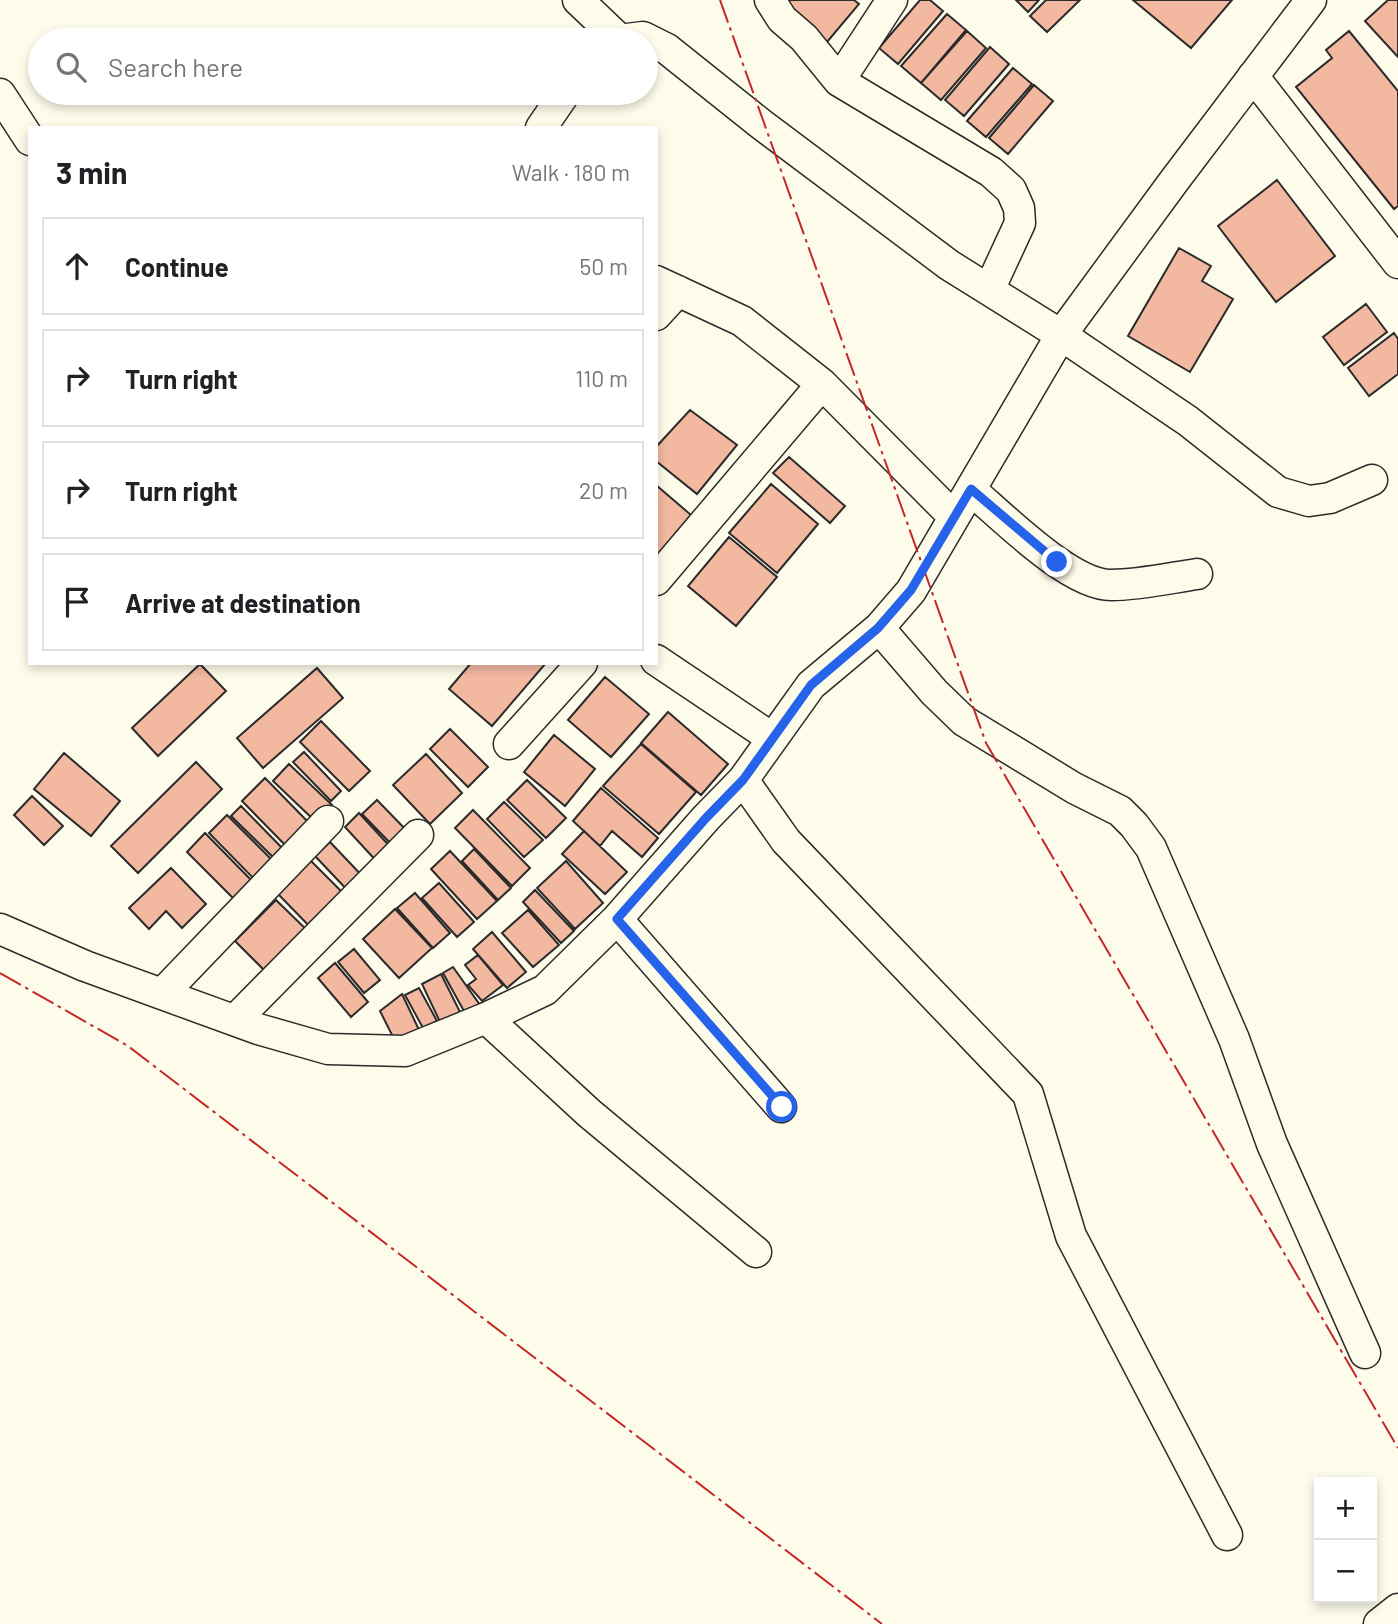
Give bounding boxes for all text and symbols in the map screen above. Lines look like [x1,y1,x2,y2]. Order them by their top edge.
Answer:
search box [28,28,658,105]
icon: search [52,48,90,86]
text: Search here [108,51,243,82]
text: 3 min [56,154,127,190]
text: Walk · 180 m [512,158,630,186]
icon: ahead [58,247,96,285]
text: Continue [125,251,229,282]
text: 50 m [580,252,628,280]
icon: right [58,359,96,397]
text: Turn right [125,363,238,394]
text: 110 m [575,364,628,392]
icon: right [58,471,96,509]
text: Turn right [125,475,238,506]
text: 20 m [579,476,628,504]
route end [1041,546,1072,577]
icon: arrive [58,583,96,621]
text: Arrive at destination [125,587,361,618]
route start [766,1091,797,1122]
map controls [1314,1477,1377,1603]
button: + [1314,1477,1377,1540]
button: − [1314,1540,1377,1603]

